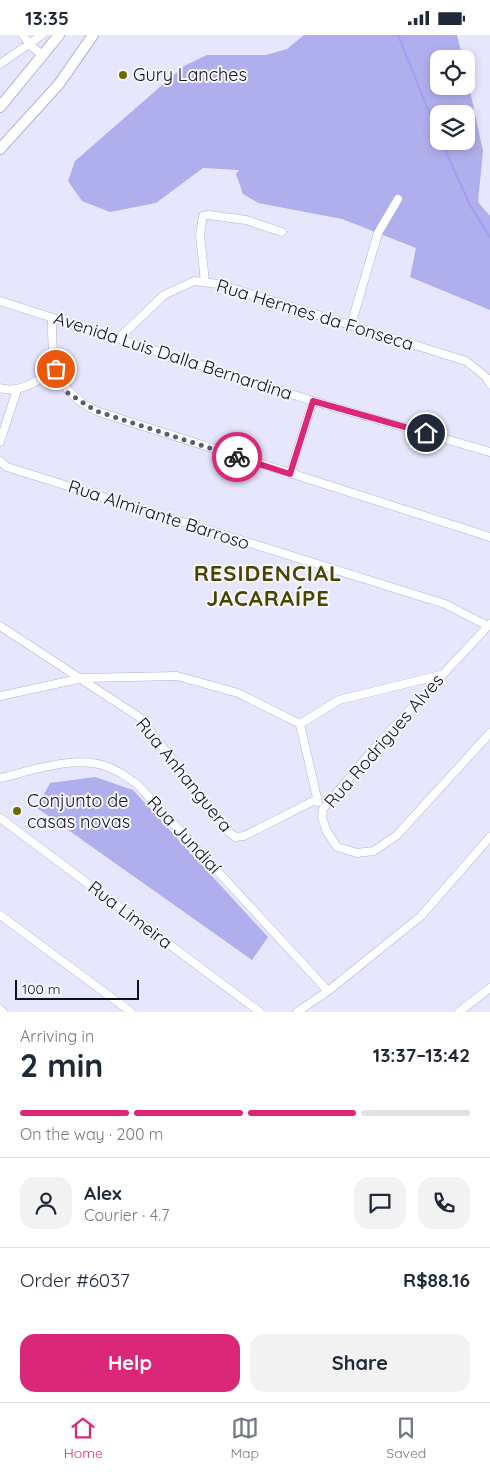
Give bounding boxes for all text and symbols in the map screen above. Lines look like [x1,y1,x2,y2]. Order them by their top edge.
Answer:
text: 13:35 [25,6,69,30]
map controls [430,50,475,150]
button: locate [430,50,475,95]
place label: Gury Lanches [133,63,247,86]
marker: Gury Lanches [117,69,129,81]
button: layers [430,105,475,150]
street label: Rua Hermes da Fonseca [214,274,416,355]
street label: Avenida Luis Dalla Bernardina [51,306,295,405]
pin [35,348,77,390]
icon: bag [42,355,70,383]
pin [405,412,447,454]
icon: home [412,419,440,447]
courier [212,432,262,482]
icon: bike [223,443,251,471]
street label: Rua Almirante Barroso [66,474,253,555]
district label: RESIDENCIAL JACARAÍPE [194,559,342,612]
street label: Rua Rodrigues Alves [319,669,448,813]
street label: Rua Anhanguera [131,713,238,837]
place label: Conjunto de casas novas [27,789,130,833]
street label: Rua Jundiaí [142,791,226,879]
marker: Conjunto de casas novas [11,805,23,817]
street label: Rua Limeira [84,875,177,954]
scale bar [15,977,139,1000]
text: 100 m [22,980,60,998]
text: Arriving in [20,1026,94,1046]
text: 13:37–13:42 [373,1043,470,1067]
text: 2 min [20,1045,103,1085]
text: On the way · 200 m [20,1124,163,1144]
button: person [20,1177,72,1229]
button: chat [354,1177,406,1229]
button: phone [418,1177,470,1229]
text: Alex [84,1181,122,1205]
text: Courier · 4.7 [84,1205,169,1225]
text: Order #6037 [20,1268,130,1292]
text: R$88.16 [403,1268,470,1292]
button: Help [20,1334,240,1392]
button: Share [250,1334,470,1392]
tab: Home [64,1414,103,1462]
tab: Map [230,1414,259,1462]
tab: Saved [386,1414,426,1462]

